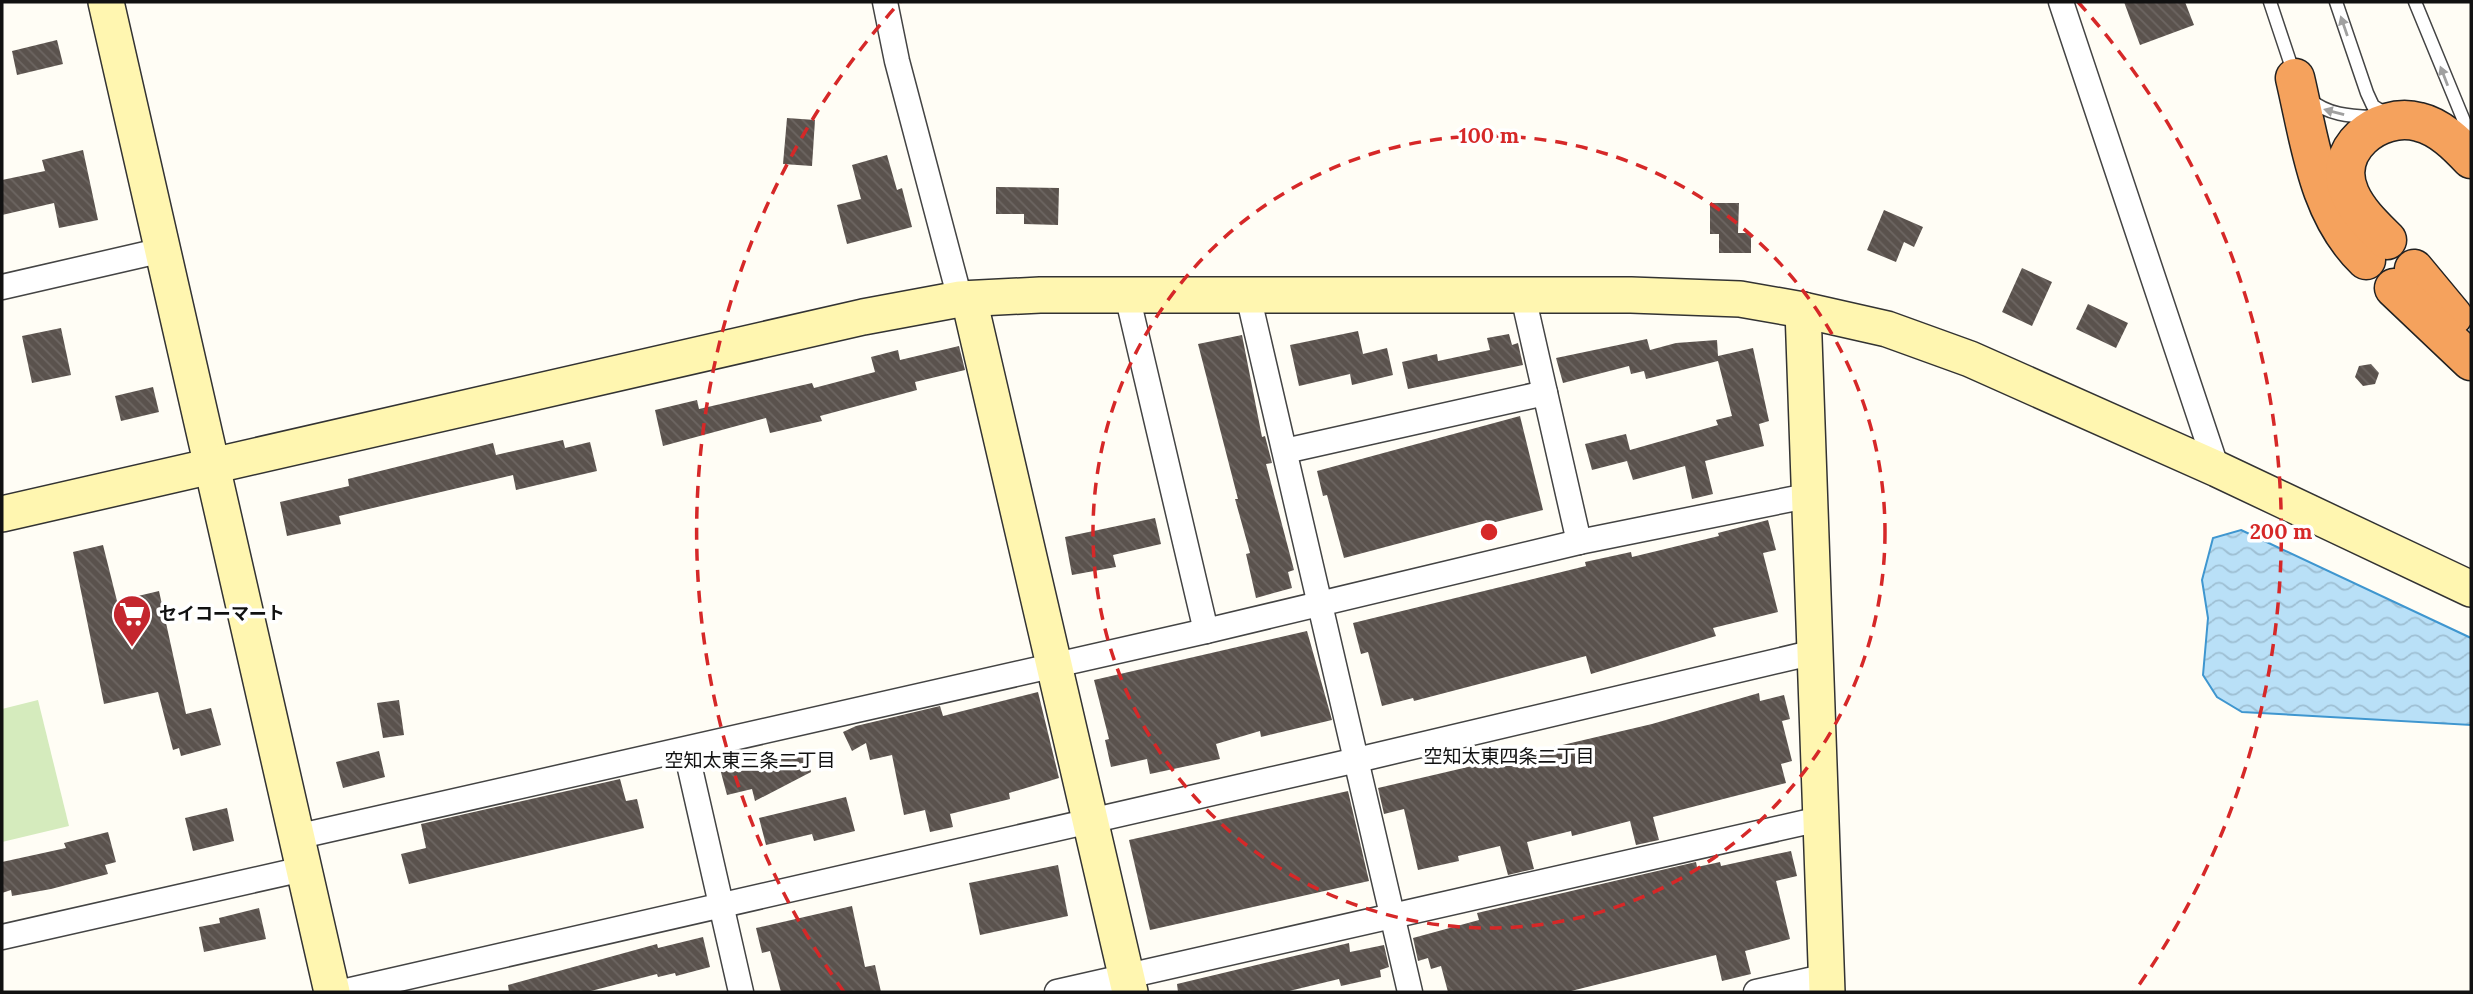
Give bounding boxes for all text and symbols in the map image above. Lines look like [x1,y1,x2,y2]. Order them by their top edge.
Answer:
one-way arrow [2338,15,2349,36]
one-way arrow [2438,65,2449,86]
one-way arrow [2323,106,2345,117]
text: 100 m [1459,122,1519,149]
text: 200 m [2250,518,2312,545]
centre of rings [1477,520,1501,544]
supermarket icon: セイコーマート [111,593,153,648]
place label: セイコーマート [159,602,285,625]
district label: 空知太東四条二丁目 [1423,744,1595,768]
district label: 空知太東三条二丁目 [664,748,836,772]

